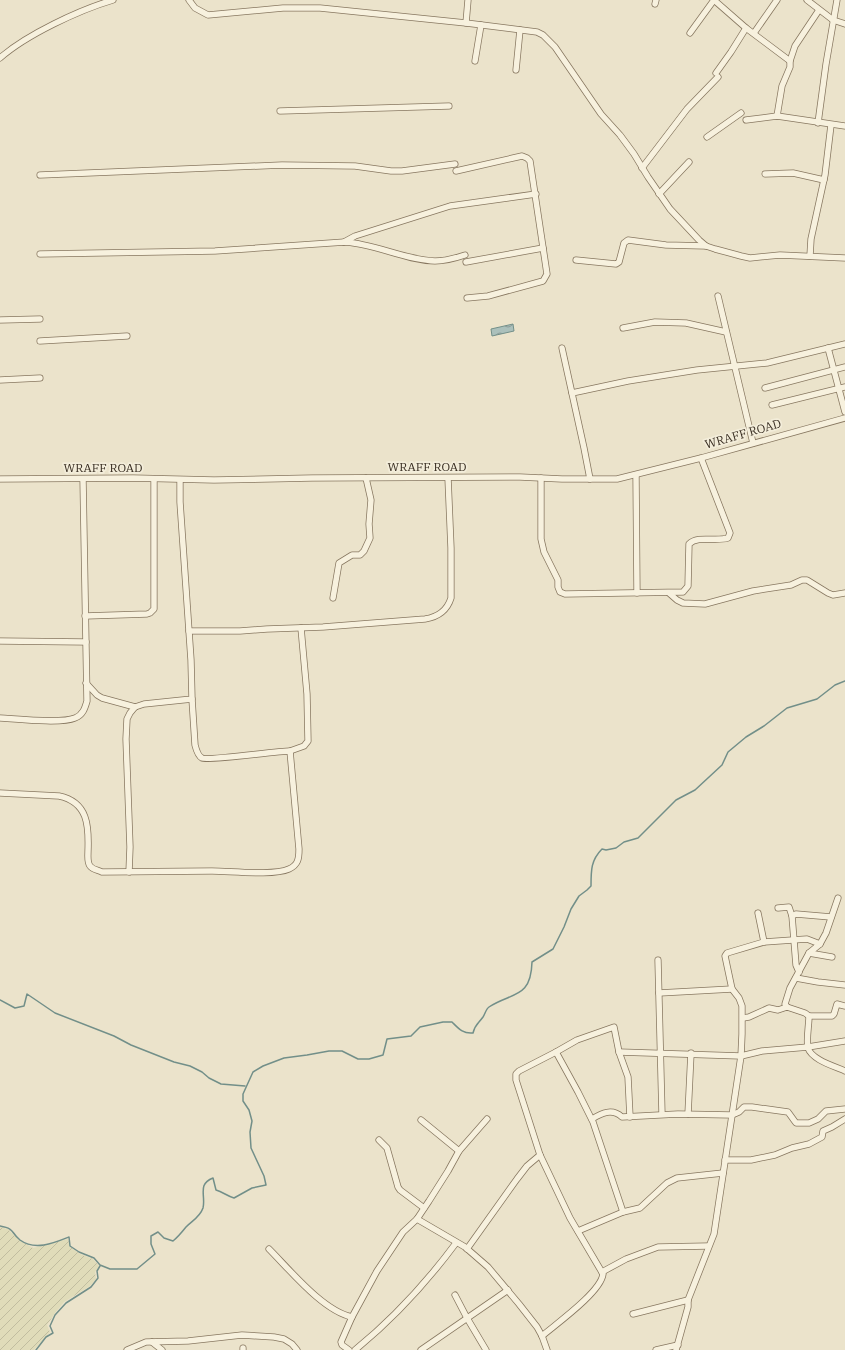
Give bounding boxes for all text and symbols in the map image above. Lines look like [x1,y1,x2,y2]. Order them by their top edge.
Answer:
street label: WRAFF ROAD [703,415,783,452]
street label: WRAFF ROAD [388,459,466,474]
street label: WRAFF ROAD [64,460,142,475]

